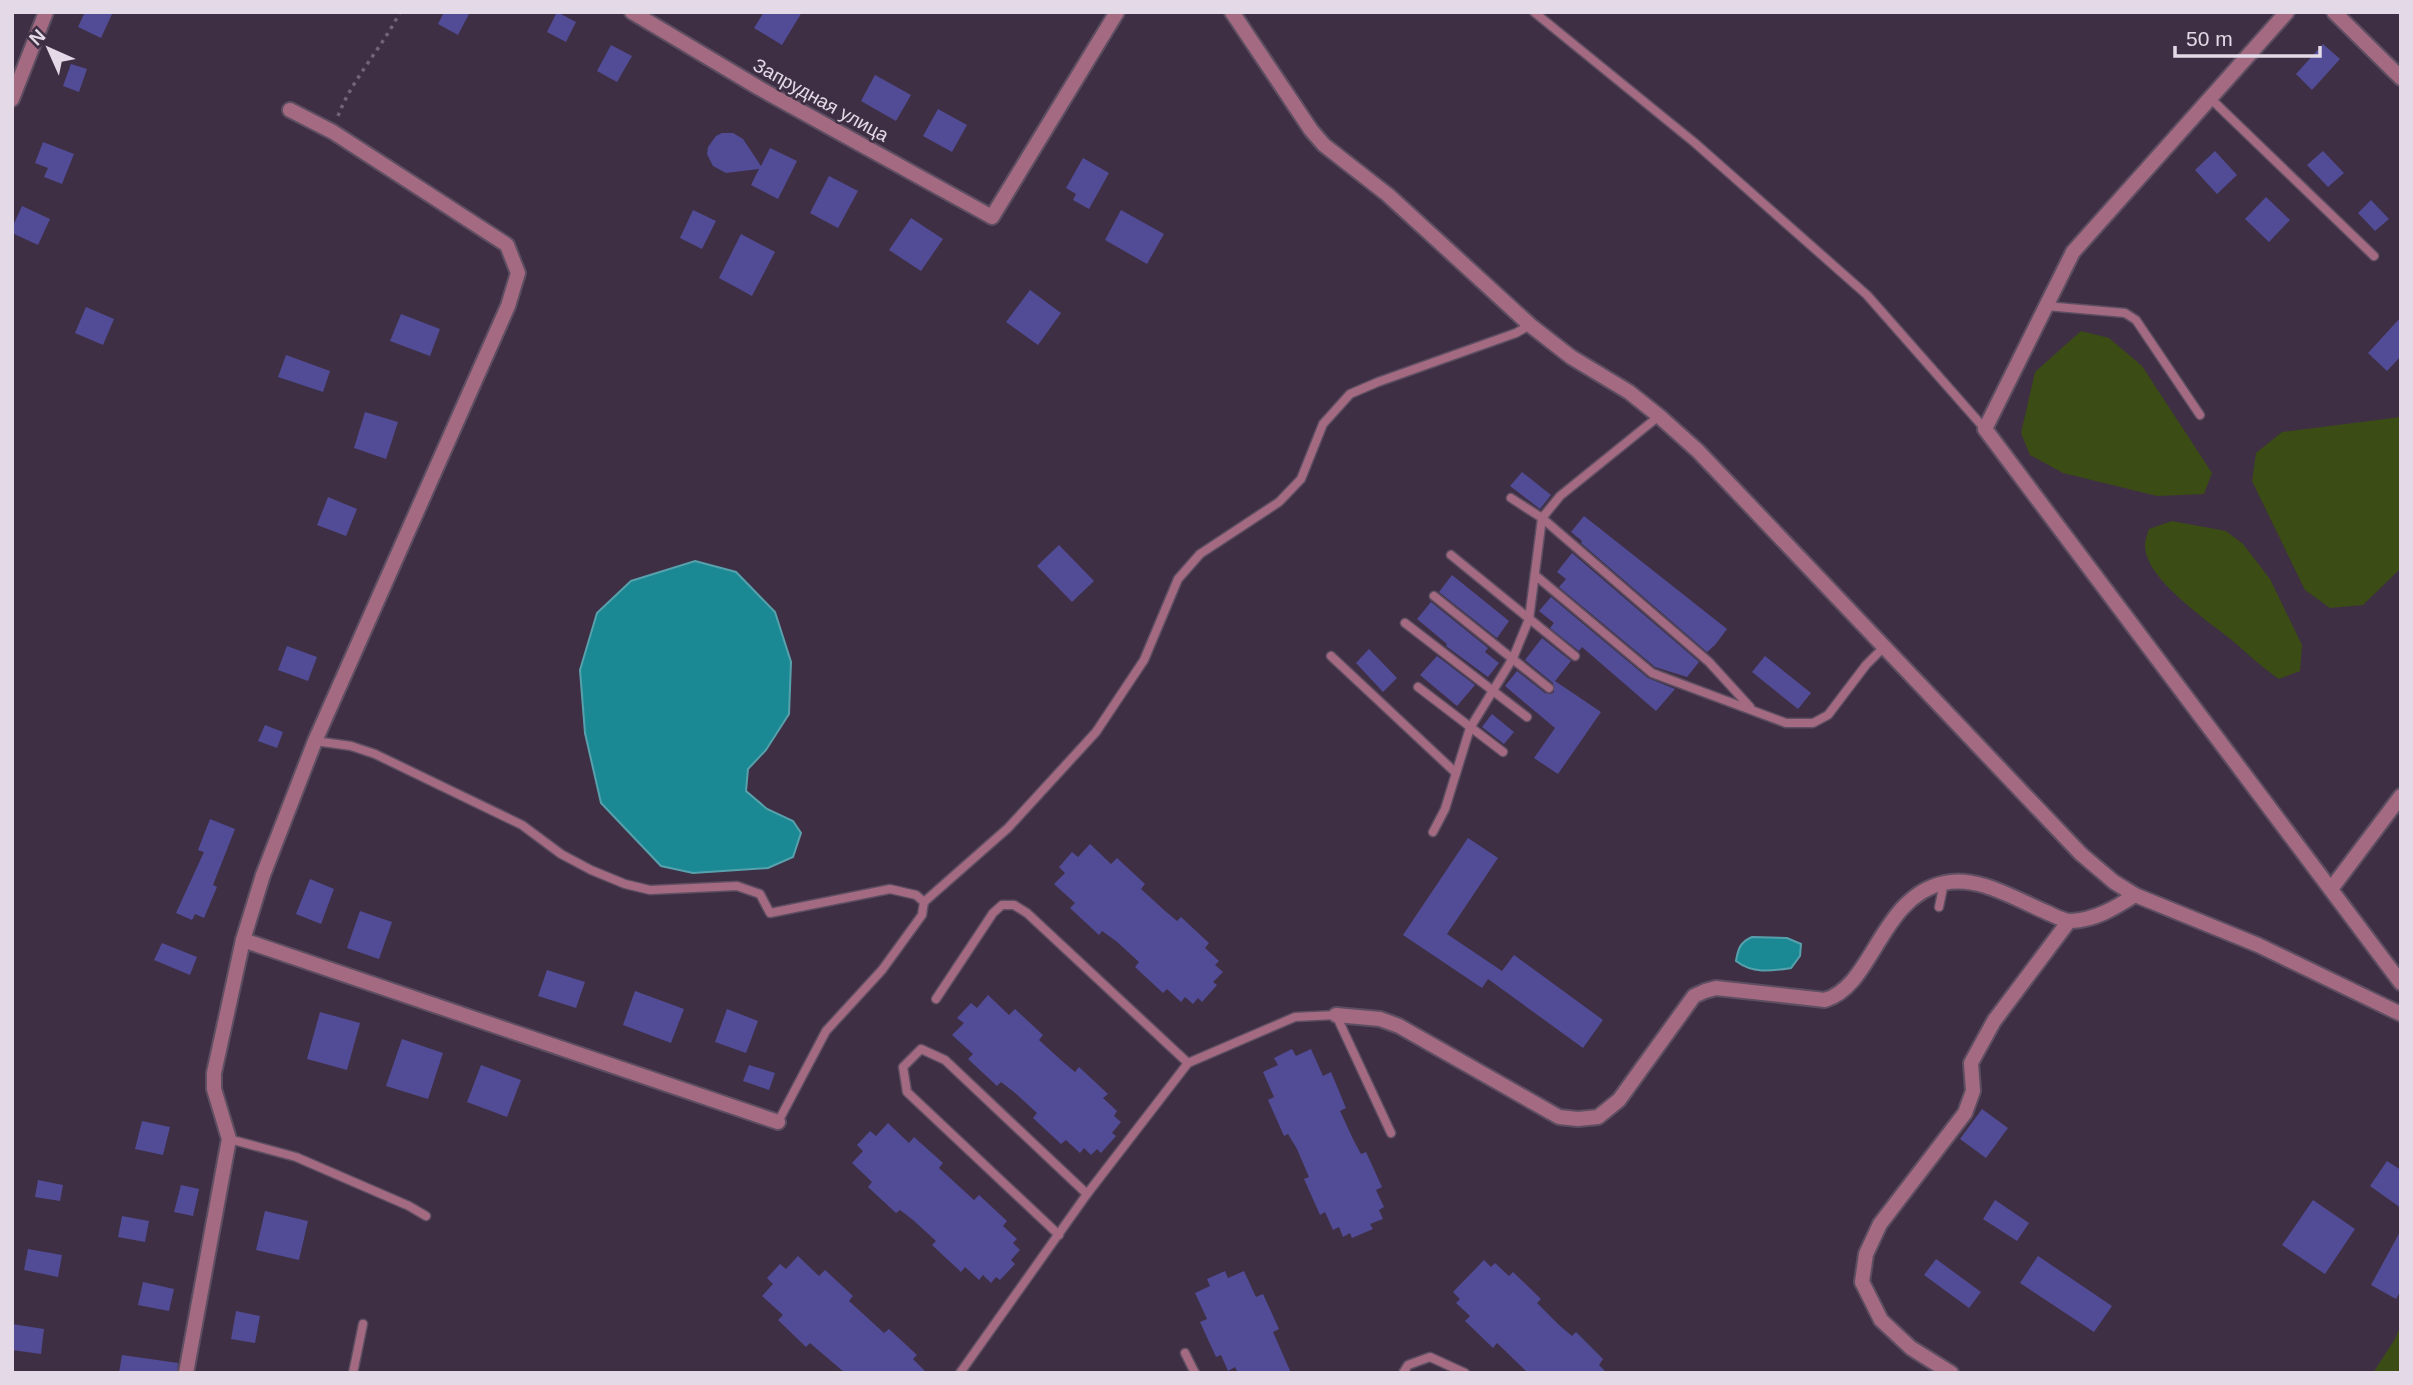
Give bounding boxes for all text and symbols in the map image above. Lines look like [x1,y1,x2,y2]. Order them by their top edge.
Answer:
north arrow [14,14,84,84]
scale bar [2175,14,2320,58]
text: N [25,25,50,50]
text: 50 m [2186,27,2233,50]
street label: Запрудная улица [750,54,893,146]

